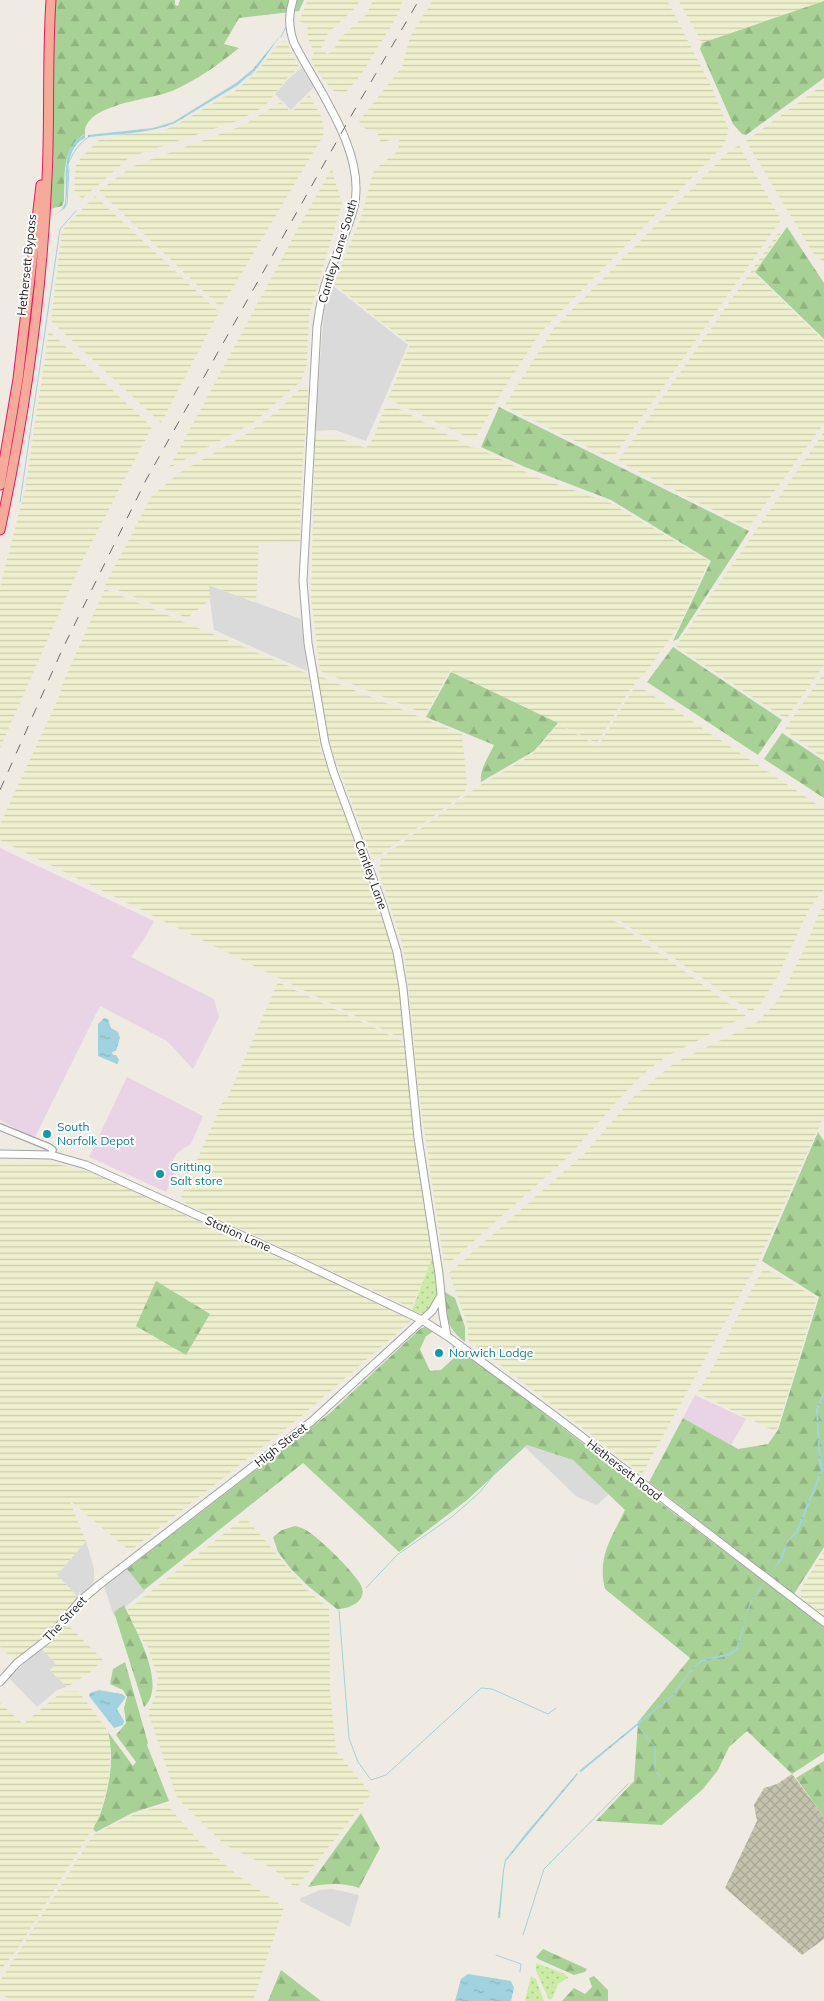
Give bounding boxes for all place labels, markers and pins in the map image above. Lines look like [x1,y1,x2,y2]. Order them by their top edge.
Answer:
place label: South Norfolk Depot [57,1119,134,1148]
marker: South Norfolk Depot [41,1128,53,1140]
place label: Gritting Salt store [170,1159,223,1188]
marker: Gritting Salt store [154,1168,166,1180]
place label: Norwich Lodge [449,1345,533,1360]
marker: Norwich Lodge [433,1347,445,1359]

